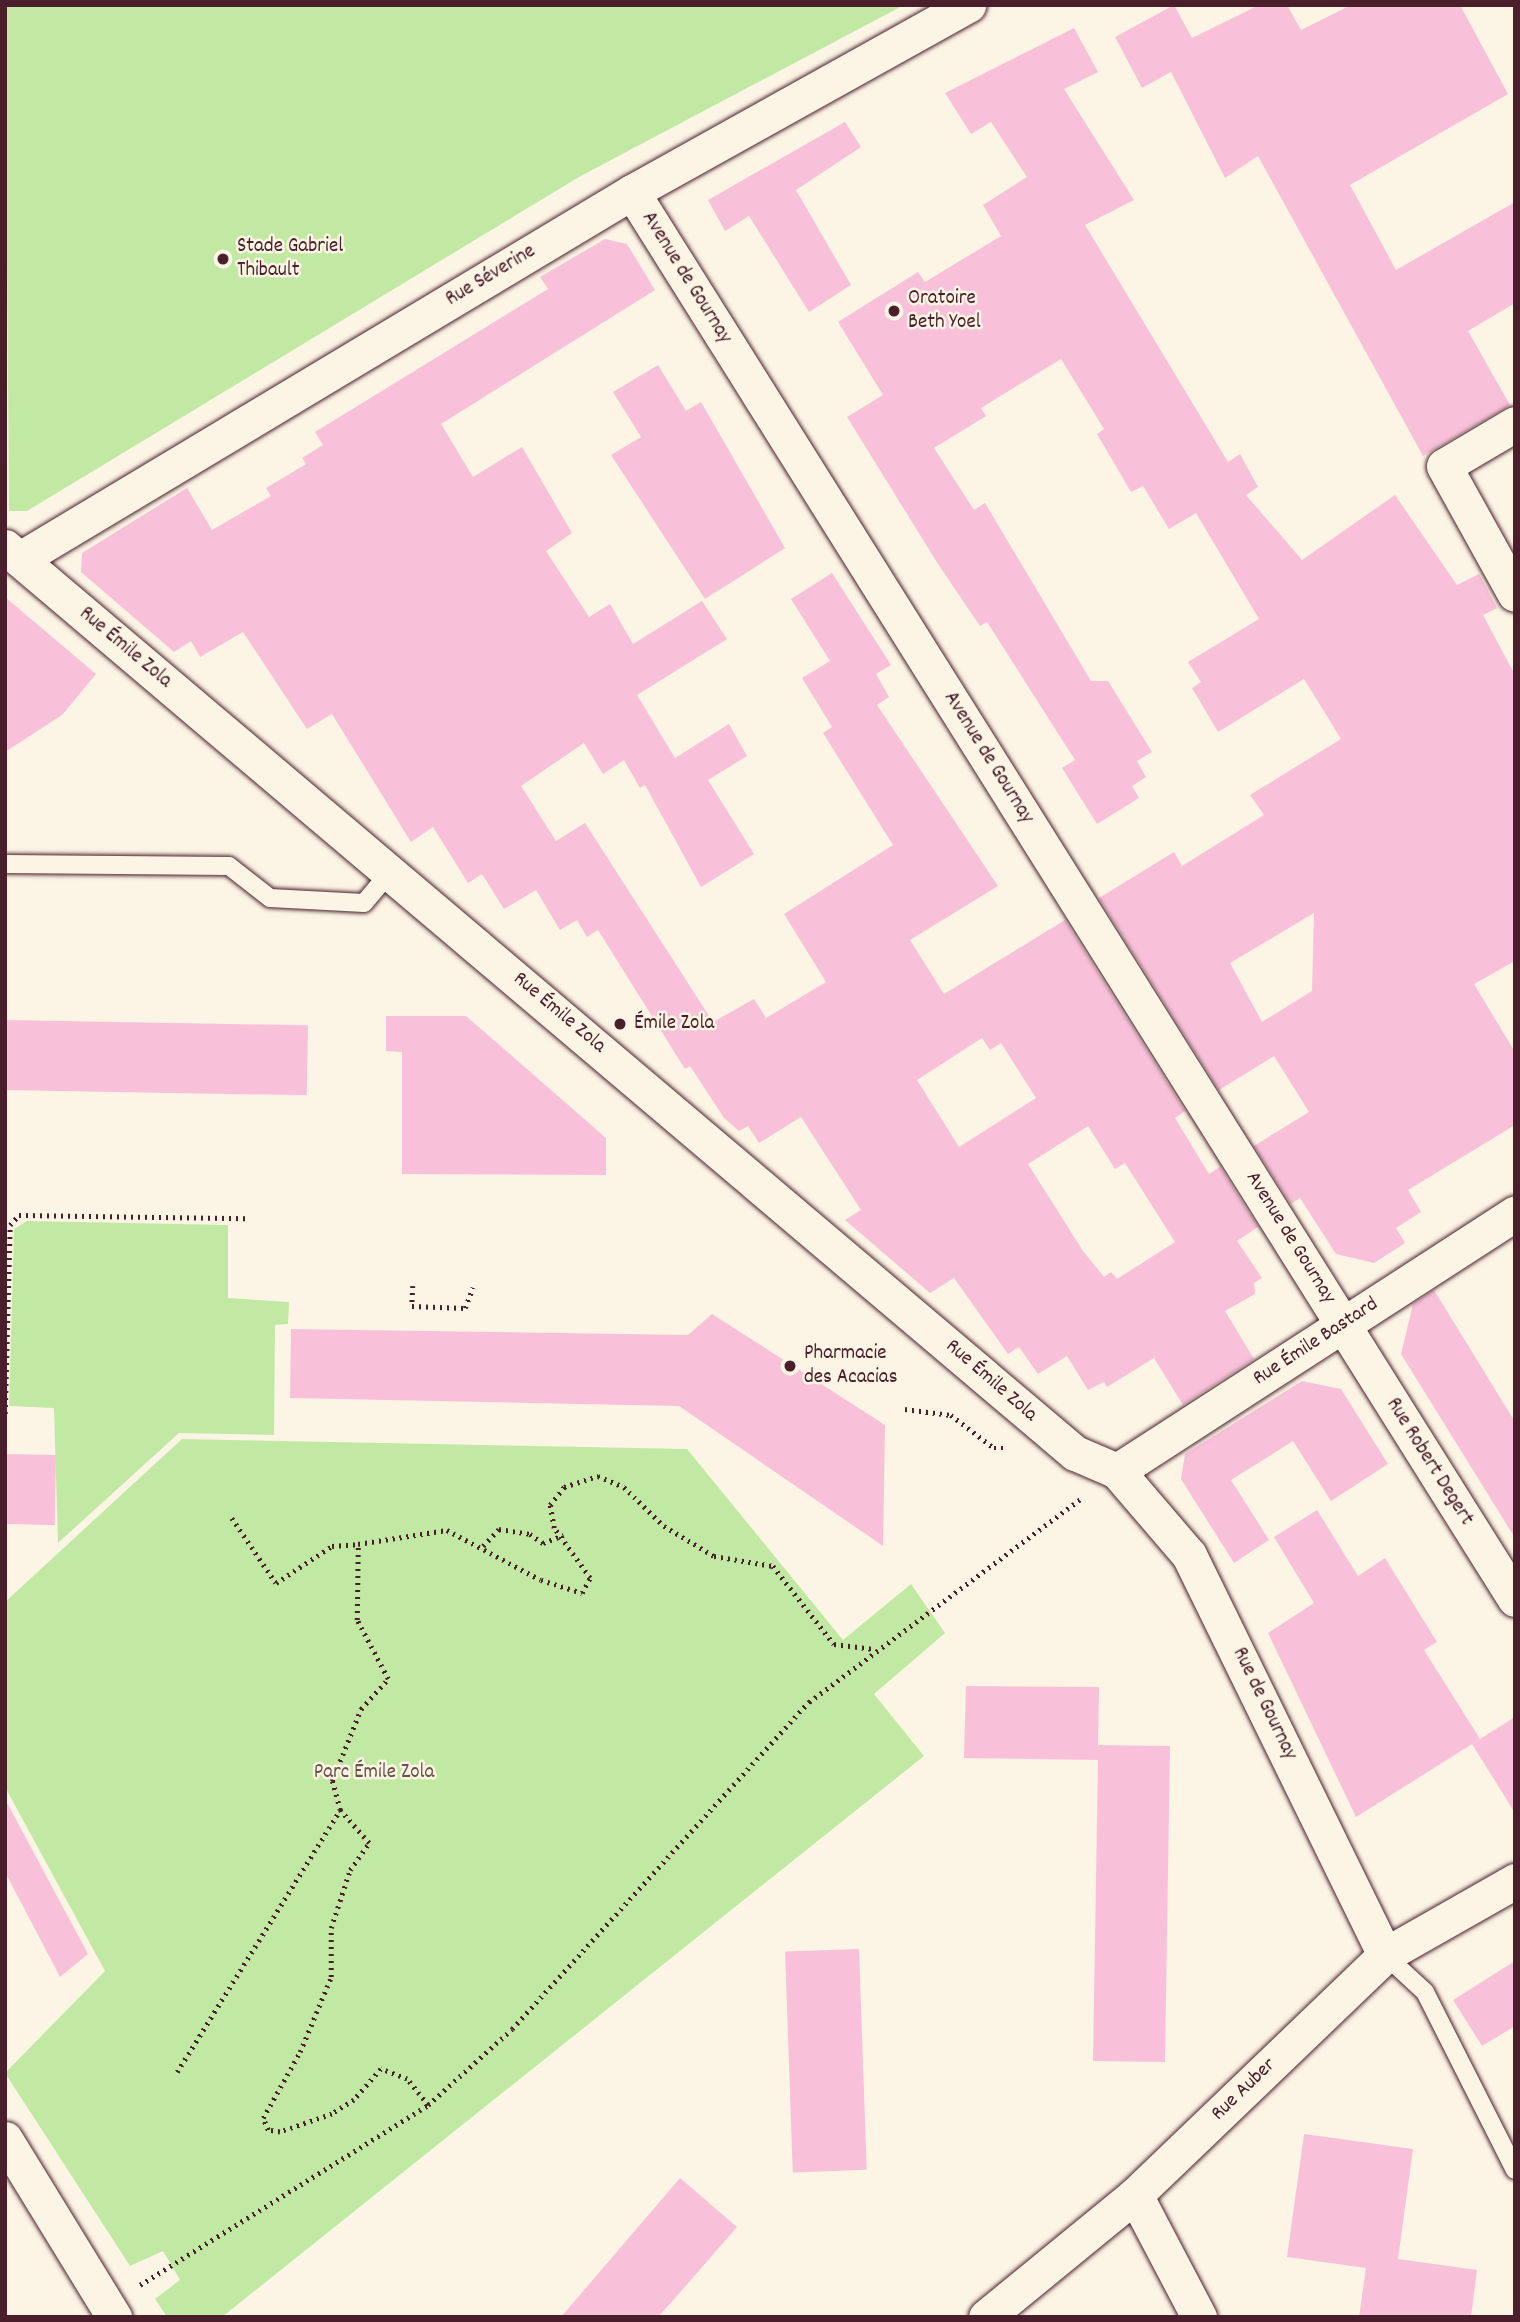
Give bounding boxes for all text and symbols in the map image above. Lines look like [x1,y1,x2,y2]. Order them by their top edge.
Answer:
street label: Avenue de Gournay [635,207,737,349]
place label: Stade Gabriel Thibault [237,234,343,284]
street label: Rue Séverine [442,239,540,313]
marker: Stade Gabriel Thibault [215,251,231,267]
place label: Oratoire Beth Yoel [908,286,981,336]
marker: Oratoire Beth Yoel [886,303,902,319]
street label: Rue Émile Zola [73,602,177,694]
street label: Avenue de Gournay [937,687,1039,829]
street label: Rue Émile Zola [507,967,611,1059]
place label: Émile Zola [634,1011,714,1037]
marker: Émile Zola [612,1016,628,1032]
street label: Avenue de Gournay [1239,1167,1341,1309]
street label: Rue Émile Bastard [1249,1292,1383,1392]
street label: Rue Émile Zola [940,1334,1042,1428]
place label: Pharmacie des Acacias [804,1341,897,1391]
marker: Pharmacie des Acacias [782,1358,798,1374]
street label: Rue Robert Degert [1380,1394,1478,1530]
street label: Rue de Gournay [1226,1644,1302,1764]
park label: Parc Émile Zola [314,1760,434,1786]
street label: Rue Auber [1206,2053,1282,2127]

